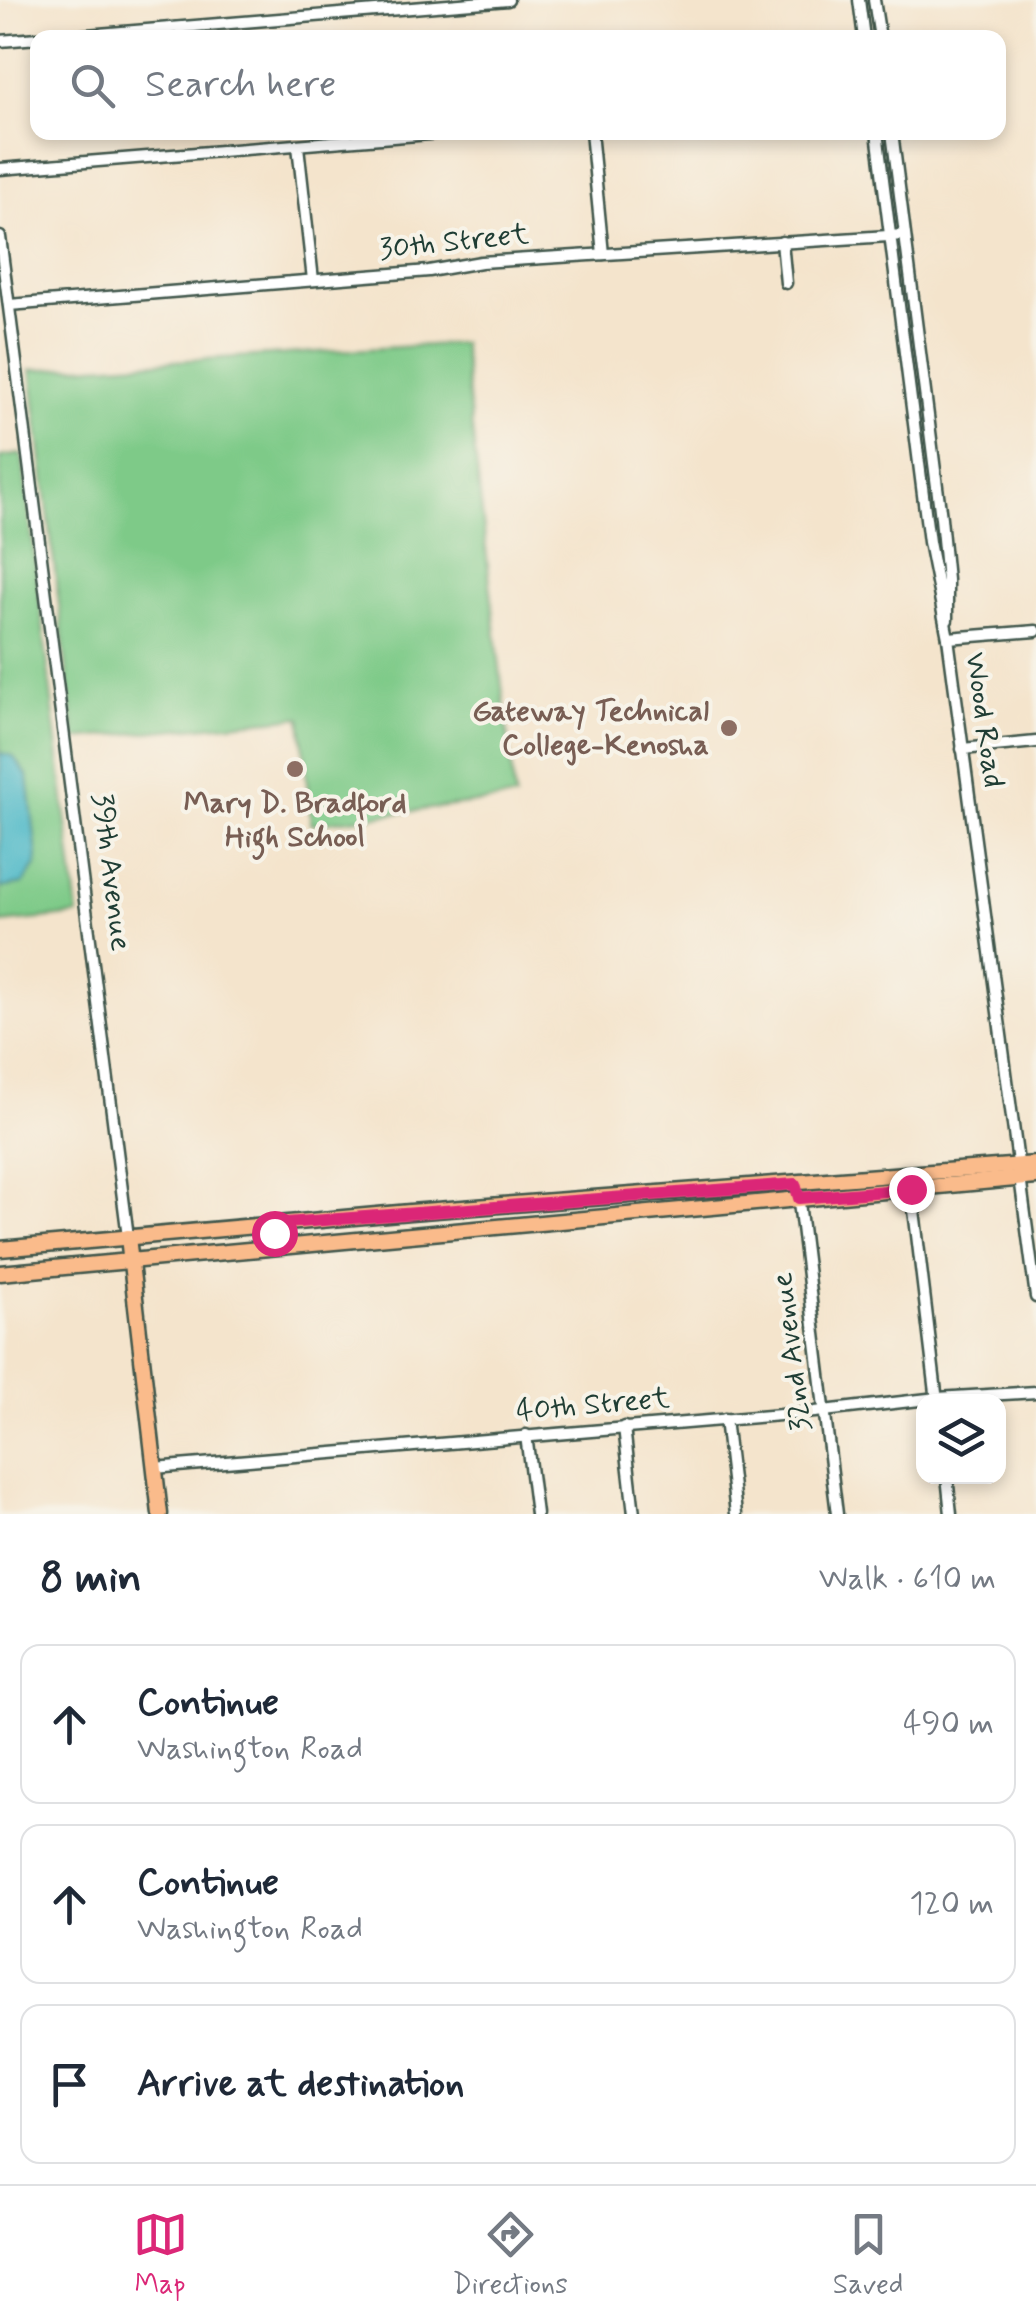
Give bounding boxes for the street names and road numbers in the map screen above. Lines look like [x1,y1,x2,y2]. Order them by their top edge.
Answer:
street label: 30th Street [377,215,531,269]
street label: Wood Road [955,650,1013,790]
street label: 39th Avenue [82,791,140,953]
street label: 32nd Avenue [763,1270,821,1434]
street label: 40th Street [515,1379,672,1431]

